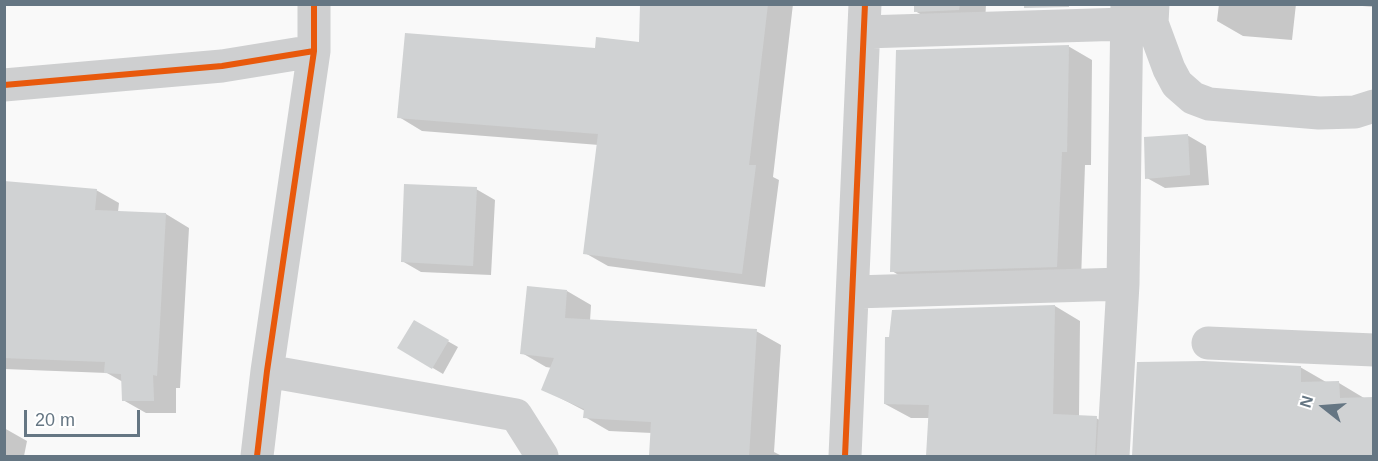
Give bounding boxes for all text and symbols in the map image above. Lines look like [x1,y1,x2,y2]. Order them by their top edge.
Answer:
north arrow [1294,377,1354,437]
text: N [1296,394,1316,410]
scale bar [27,398,142,436]
text: 20 m [35,410,75,430]

